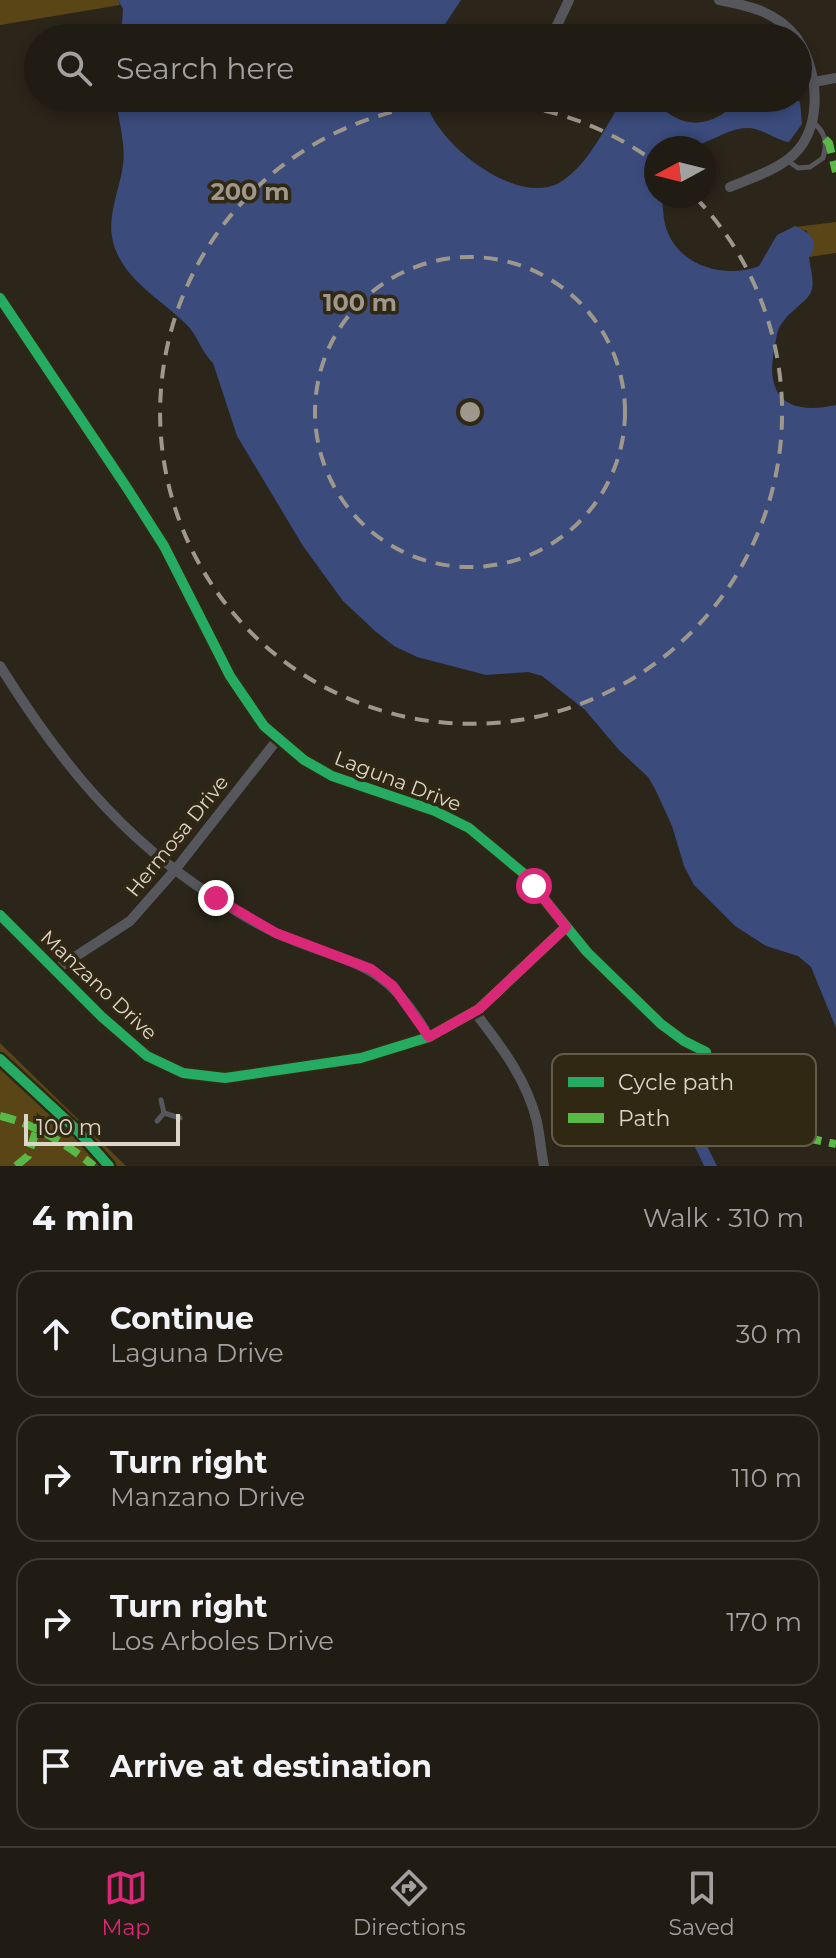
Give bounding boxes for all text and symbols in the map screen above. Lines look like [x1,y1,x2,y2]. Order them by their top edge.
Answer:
search box [24,24,812,112]
icon: search [52,46,96,90]
text: Search here [116,50,294,87]
north arrow [644,136,716,208]
text: 200 m [211,177,289,206]
text: 100 m [323,288,397,317]
centre of rings [456,398,484,426]
street label: Laguna Drive [331,746,465,816]
street label: Hermosa Drive [121,770,233,902]
route start [516,868,552,904]
route end [198,880,234,916]
street label: Manzano Drive [36,925,162,1045]
legend [552,1054,816,1146]
text: Cycle path [618,1069,734,1096]
text: Path [618,1105,670,1132]
scale bar [24,1110,180,1146]
text: 100 m [36,1114,102,1141]
text: 4 min [32,1197,134,1239]
text: Walk · 310 m [643,1202,804,1234]
text: Continue [110,1300,254,1337]
icon: ahead [34,1312,78,1356]
text: 30 m [736,1318,802,1350]
text: Laguna Drive [110,1337,284,1369]
text: Turn right [110,1444,267,1481]
icon: right [34,1456,78,1500]
text: 110 m [732,1462,802,1494]
text: Manzano Drive [110,1481,305,1513]
text: Turn right [110,1588,267,1625]
icon: right [34,1600,78,1644]
text: 170 m [726,1606,802,1638]
text: Los Arboles Drive [110,1625,334,1657]
icon: arrive [34,1744,78,1788]
text: Arrive at destination [110,1748,432,1785]
tab: Map [101,1866,150,1941]
tab: Directions [353,1866,466,1941]
tab: Saved [669,1866,735,1941]

